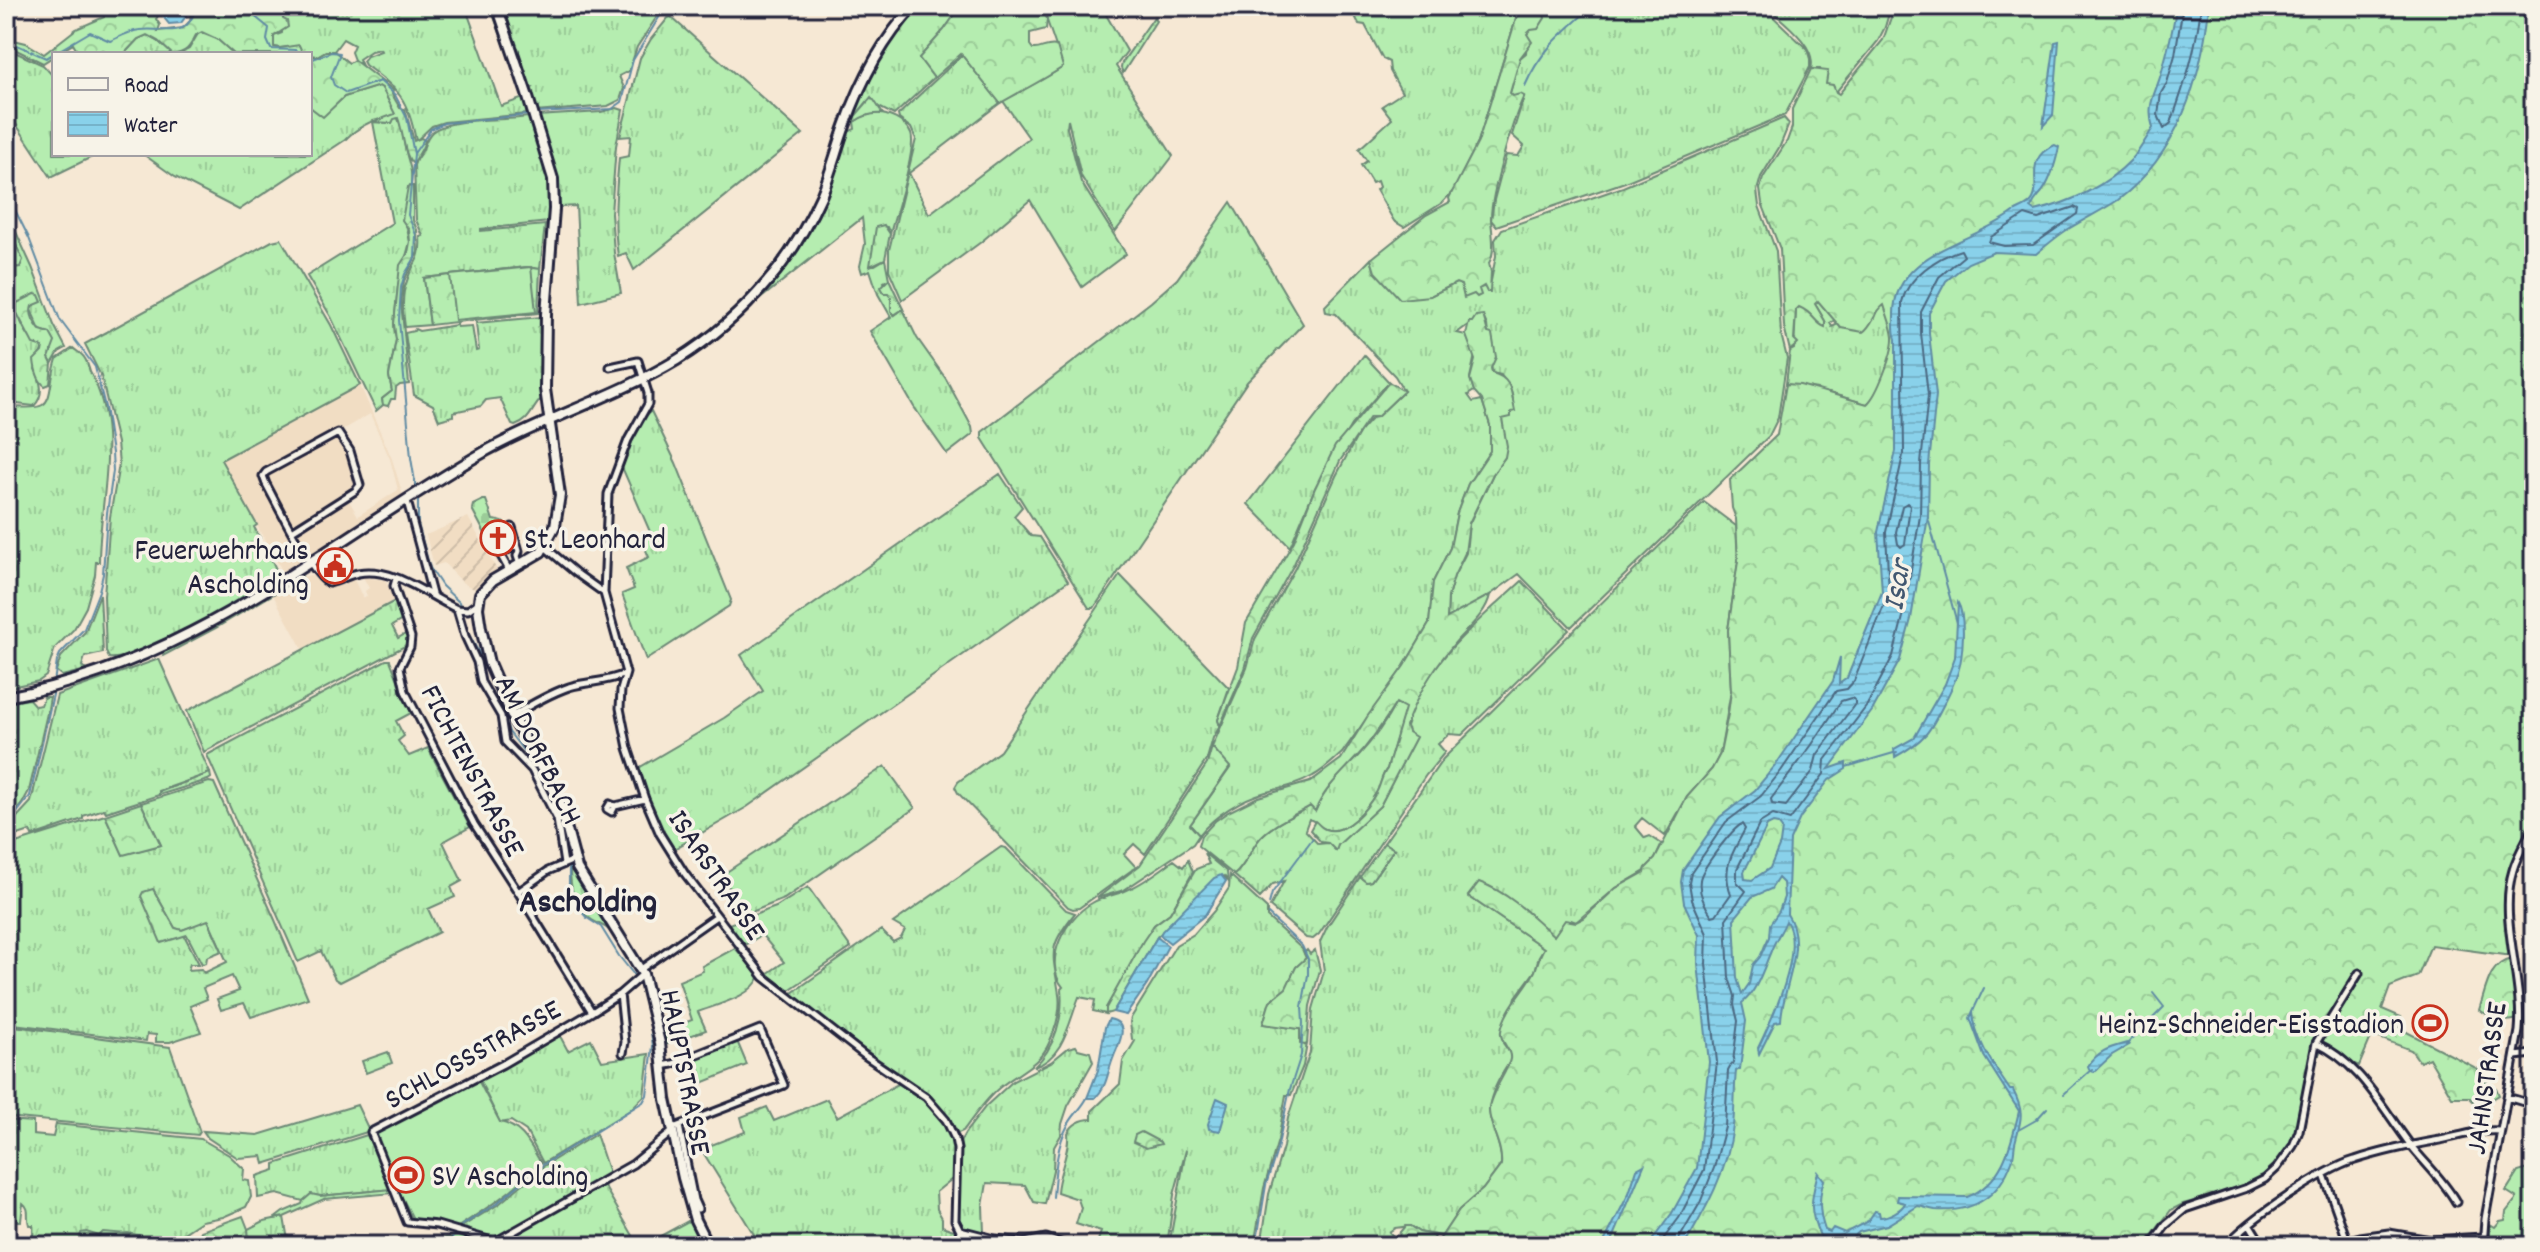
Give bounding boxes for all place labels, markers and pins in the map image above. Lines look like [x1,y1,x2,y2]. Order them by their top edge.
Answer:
church icon: St. Leonhard [479,519,517,557]
place label: St. Leonhard [524,521,666,564]
place label: Feuerwehrhaus Ascholding [134,532,309,609]
public building icon: Feuerwehrhaus Ascholding [316,547,354,585]
sports icon: Heinz-Schneider-Eisstadion [2411,1004,2449,1042]
place label: Heinz-Schneider-Eisstadion [2098,1006,2404,1049]
sports icon: SV Ascholding [387,1156,425,1194]
place label: SV Ascholding [432,1158,588,1201]

